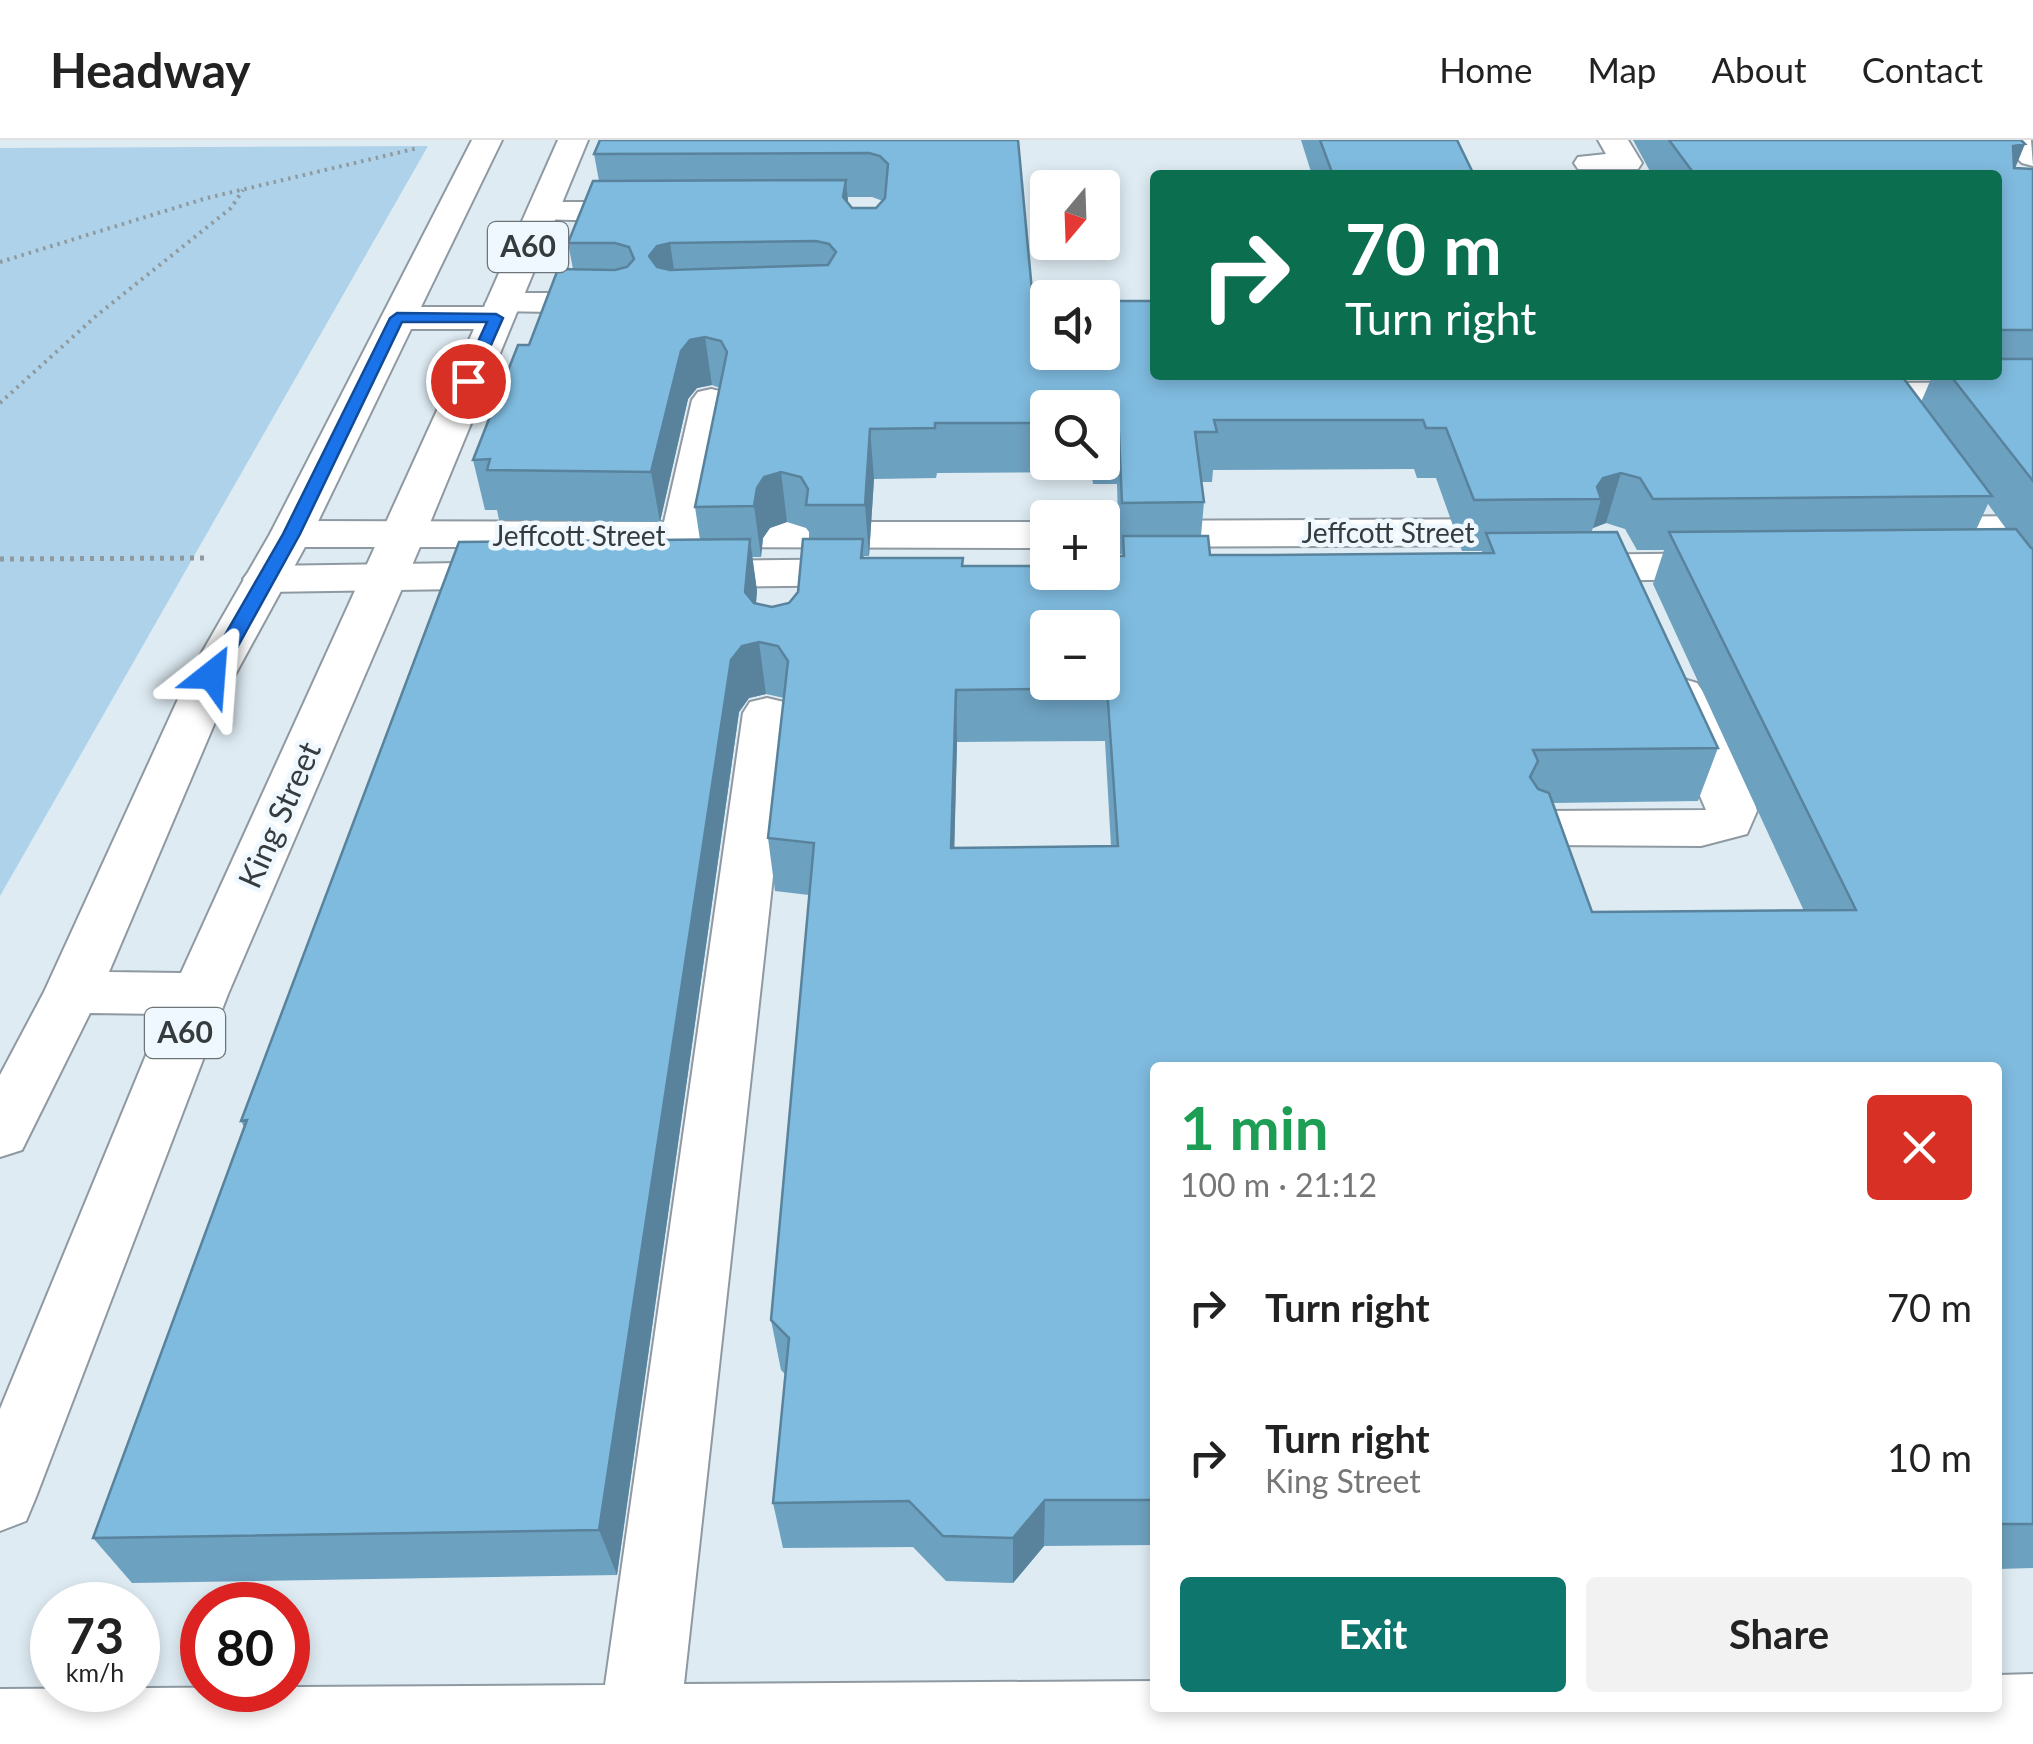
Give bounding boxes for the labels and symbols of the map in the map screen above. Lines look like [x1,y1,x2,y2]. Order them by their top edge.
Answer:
north arrow [1030,170,1120,260]
road number: A60 [488,222,568,272]
pin [426,339,511,424]
street label: Jeffcott Street [1302,515,1474,549]
street label: Jeffcott Street [493,518,665,552]
position arrow [160,623,264,727]
street label: King Street [229,735,328,893]
road number: A60 [145,1008,225,1058]
speed limit sign: 80 [180,1582,310,1712]

